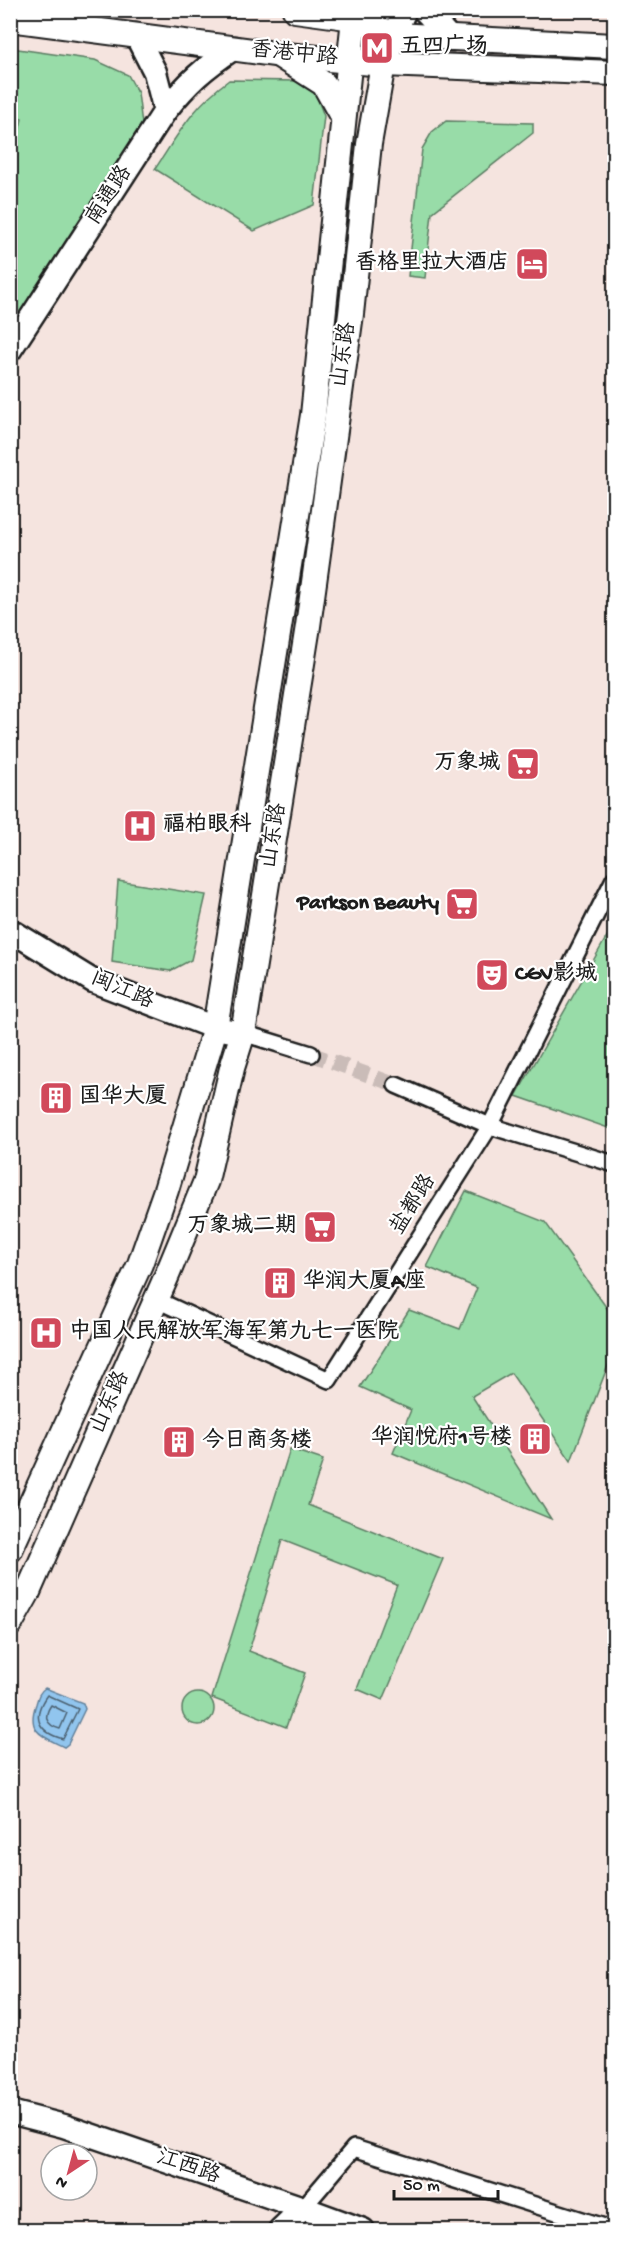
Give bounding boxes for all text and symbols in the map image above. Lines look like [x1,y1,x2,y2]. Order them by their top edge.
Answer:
metro station icon: 五四广场 [359,30,395,66]
place label: 五四广场 [400,33,488,61]
street label: 香港中路 [249,35,339,73]
street label: 南通路 [79,160,139,231]
hotel icon: 香格里拉大酒店 [514,246,550,282]
place label: 香格里拉大酒店 [355,250,509,277]
street label: 山东路 [326,320,362,389]
supermarket icon: 万象城 [505,746,541,782]
place label: 万象城 [434,749,500,777]
street label: 山东路 [255,801,293,871]
hospital icon: 福柏眼科 [122,808,158,844]
place label: 福柏眼科 [163,812,252,839]
supermarket icon: Parkson Beauty [444,886,480,922]
place label: Parkson Beauty [296,891,439,917]
theatre icon: CGV影城 [474,957,510,993]
place label: CGV影城 [514,961,597,988]
street label: 闽江路 [87,964,158,1016]
building icon: 国华大厦 [38,1080,74,1116]
place label: 国华大厦 [79,1084,167,1111]
street label: 盐都路 [384,1169,443,1240]
supermarket icon: 万象城二期 [302,1209,338,1245]
place label: 万象城二期 [187,1212,297,1240]
building icon: 华润大厦A座 [262,1265,298,1301]
place label: 华润大厦A座 [303,1268,426,1296]
hospital icon: 中国人民解放军海军第九七一医院 [28,1315,64,1351]
place label: 中国人民解放军海军第九七一医院 [69,1318,399,1346]
street label: 山东路 [84,1367,136,1438]
building icon: 华润悦府1号楼 [517,1421,553,1457]
building icon: 今日商务楼 [161,1424,197,1460]
place label: 华润悦府1号楼 [371,1424,512,1452]
place label: 今日商务楼 [202,1427,312,1455]
north arrow [39,2142,99,2202]
street label: 江西路 [153,2143,224,2191]
scale bar [394,2163,498,2201]
text: N [52,2170,72,2192]
text: 50 m [403,2176,440,2197]

